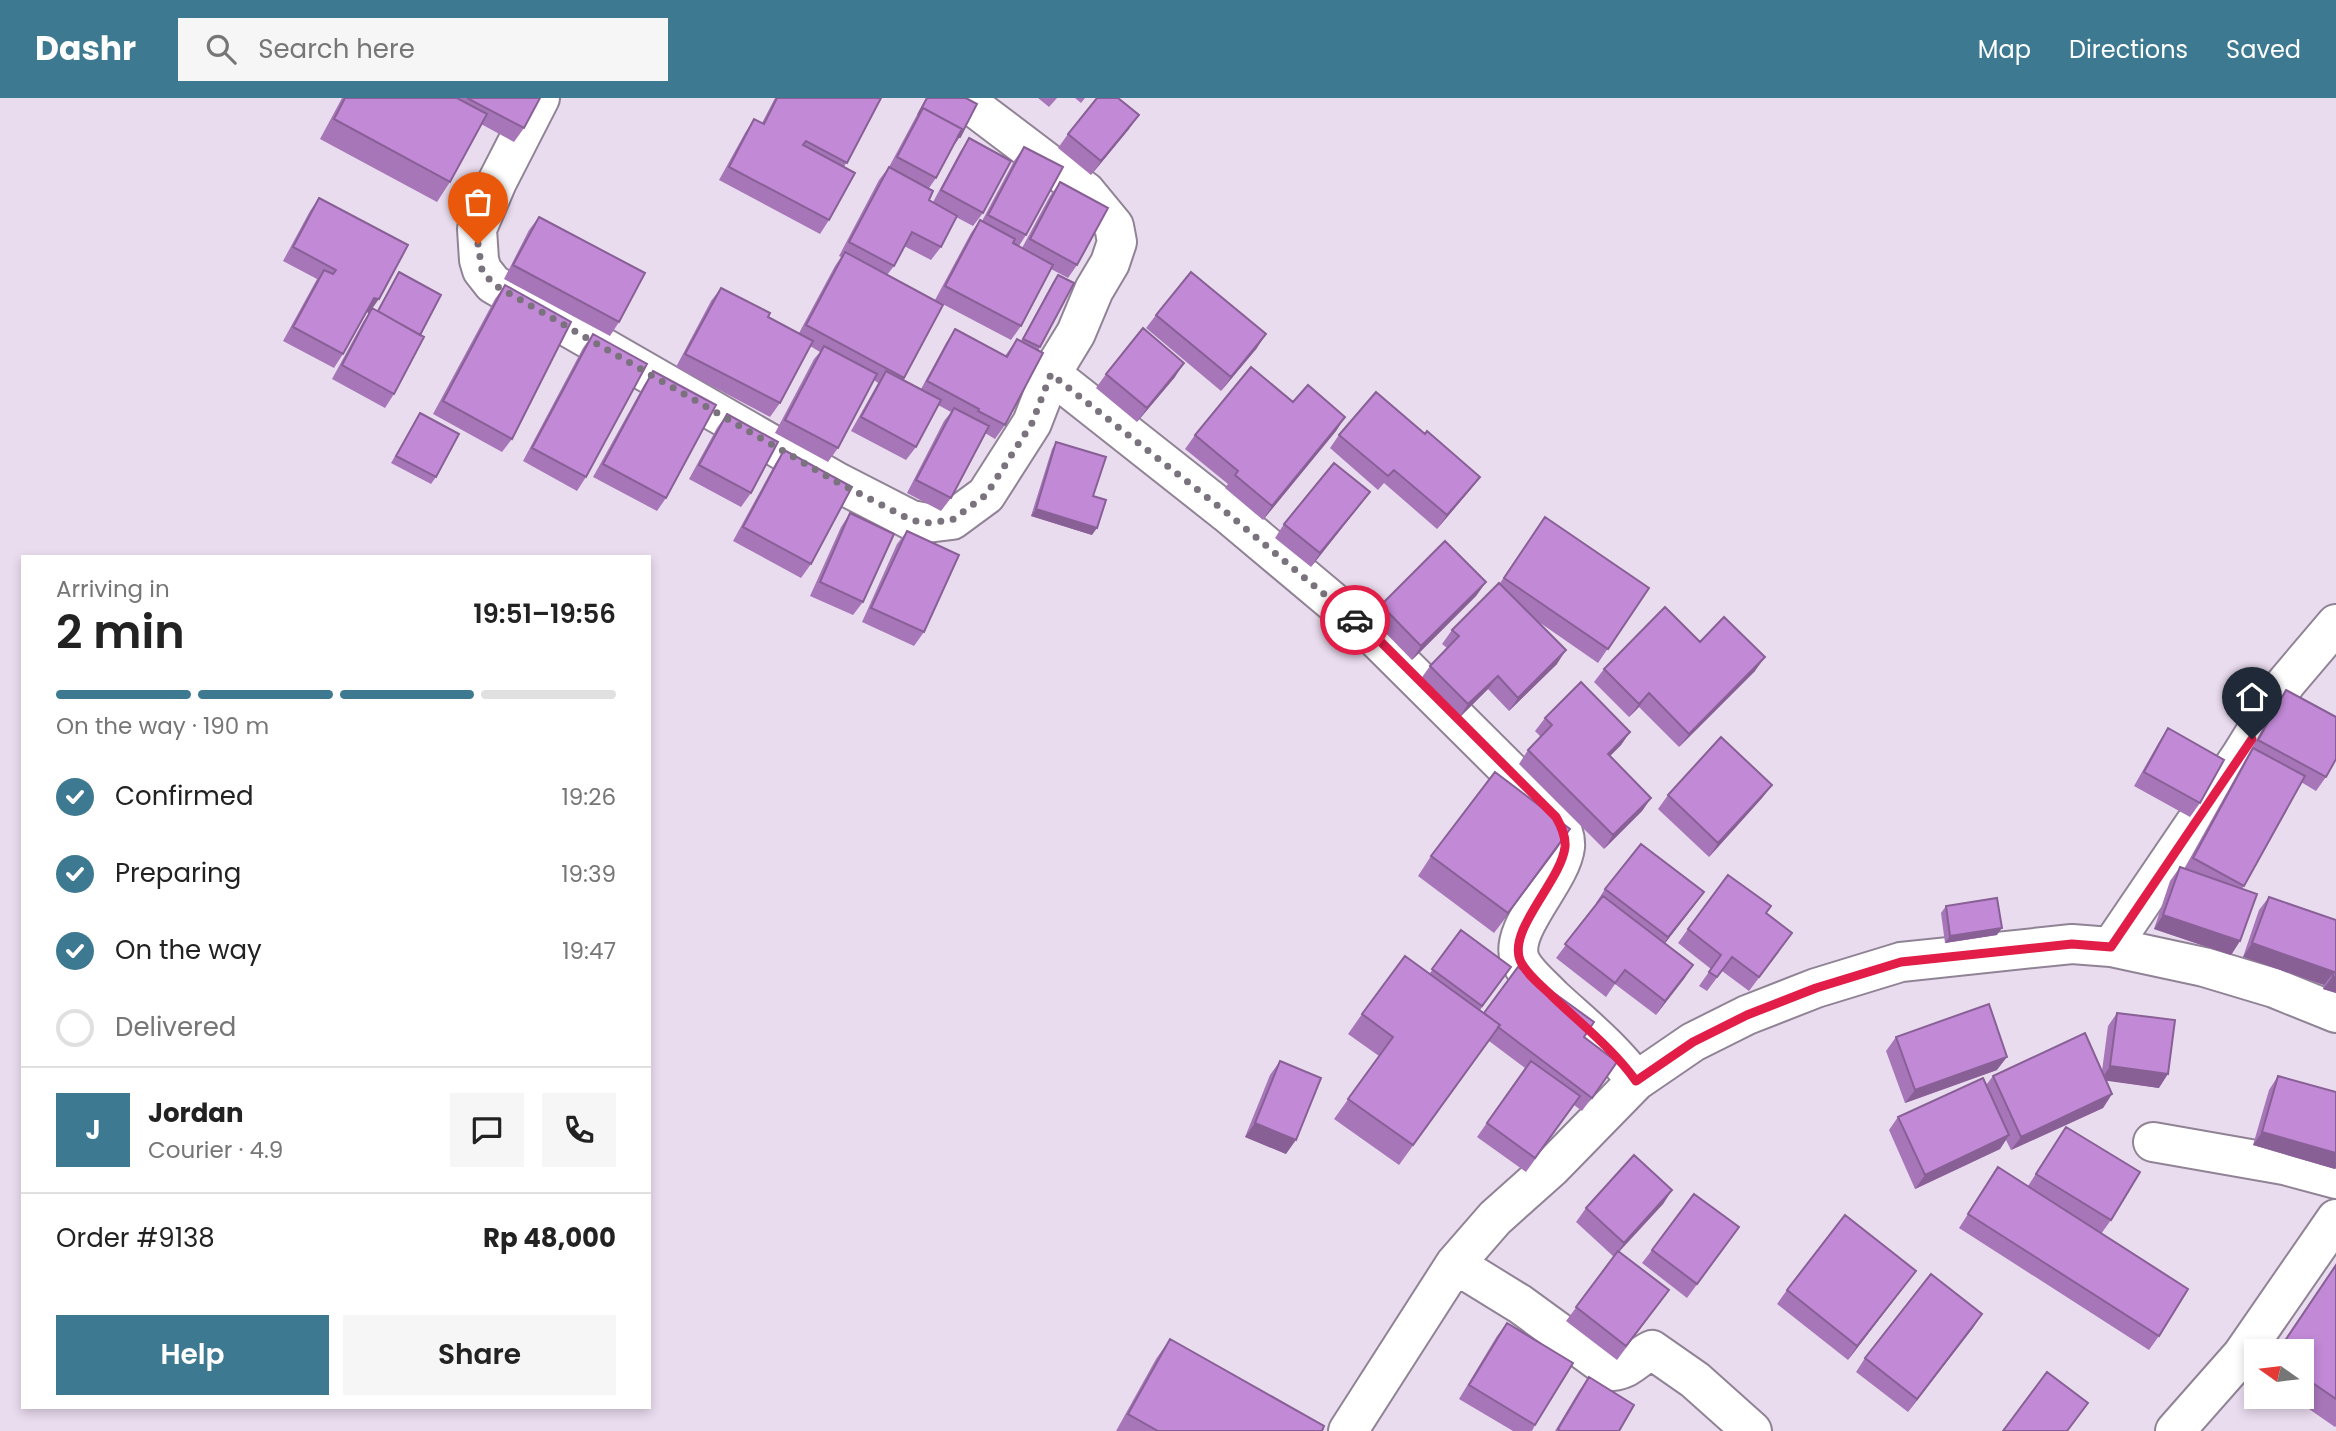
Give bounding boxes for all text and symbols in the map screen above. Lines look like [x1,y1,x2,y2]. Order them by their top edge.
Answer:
search box [178,18,668,81]
text: Dashr [35,25,136,72]
icon: search [202,30,240,68]
text: Search here [258,31,415,67]
text: Map [1978,33,2031,66]
text: Directions [2069,33,2188,66]
text: Saved [2226,33,2301,66]
pin [448,172,508,244]
icon: bag [459,183,497,221]
text: Arriving in [56,573,170,605]
courier [1320,585,1390,655]
text: 19:51–19:56 [473,596,616,632]
text: 2 min [56,600,185,664]
icon: car [1336,601,1374,639]
pin [2222,667,2282,739]
icon: home [2233,678,2271,716]
text: On the way · 190 m [56,710,269,742]
icon: check [56,778,94,816]
text: Confirmed [115,778,253,814]
text: 19:26 [561,781,616,813]
icon: check [56,855,94,893]
text: Preparing [115,855,241,891]
text: 19:39 [561,858,616,890]
icon: check [56,932,94,970]
text: On the way [115,932,262,968]
text: 19:47 [562,935,616,967]
text: Delivered [115,1009,236,1045]
button: chat [450,1093,524,1167]
button: phone [542,1093,616,1167]
text: Jordan [148,1095,244,1131]
text: J [85,1112,101,1148]
text: Courier · 4.9 [148,1134,283,1166]
text: Order #9138 [56,1220,215,1256]
text: Rp 48,000 [483,1220,616,1256]
button: Help [56,1315,329,1395]
button: Share [343,1315,616,1395]
north arrow [2244,1339,2314,1409]
map controls [2244,1339,2314,1409]

